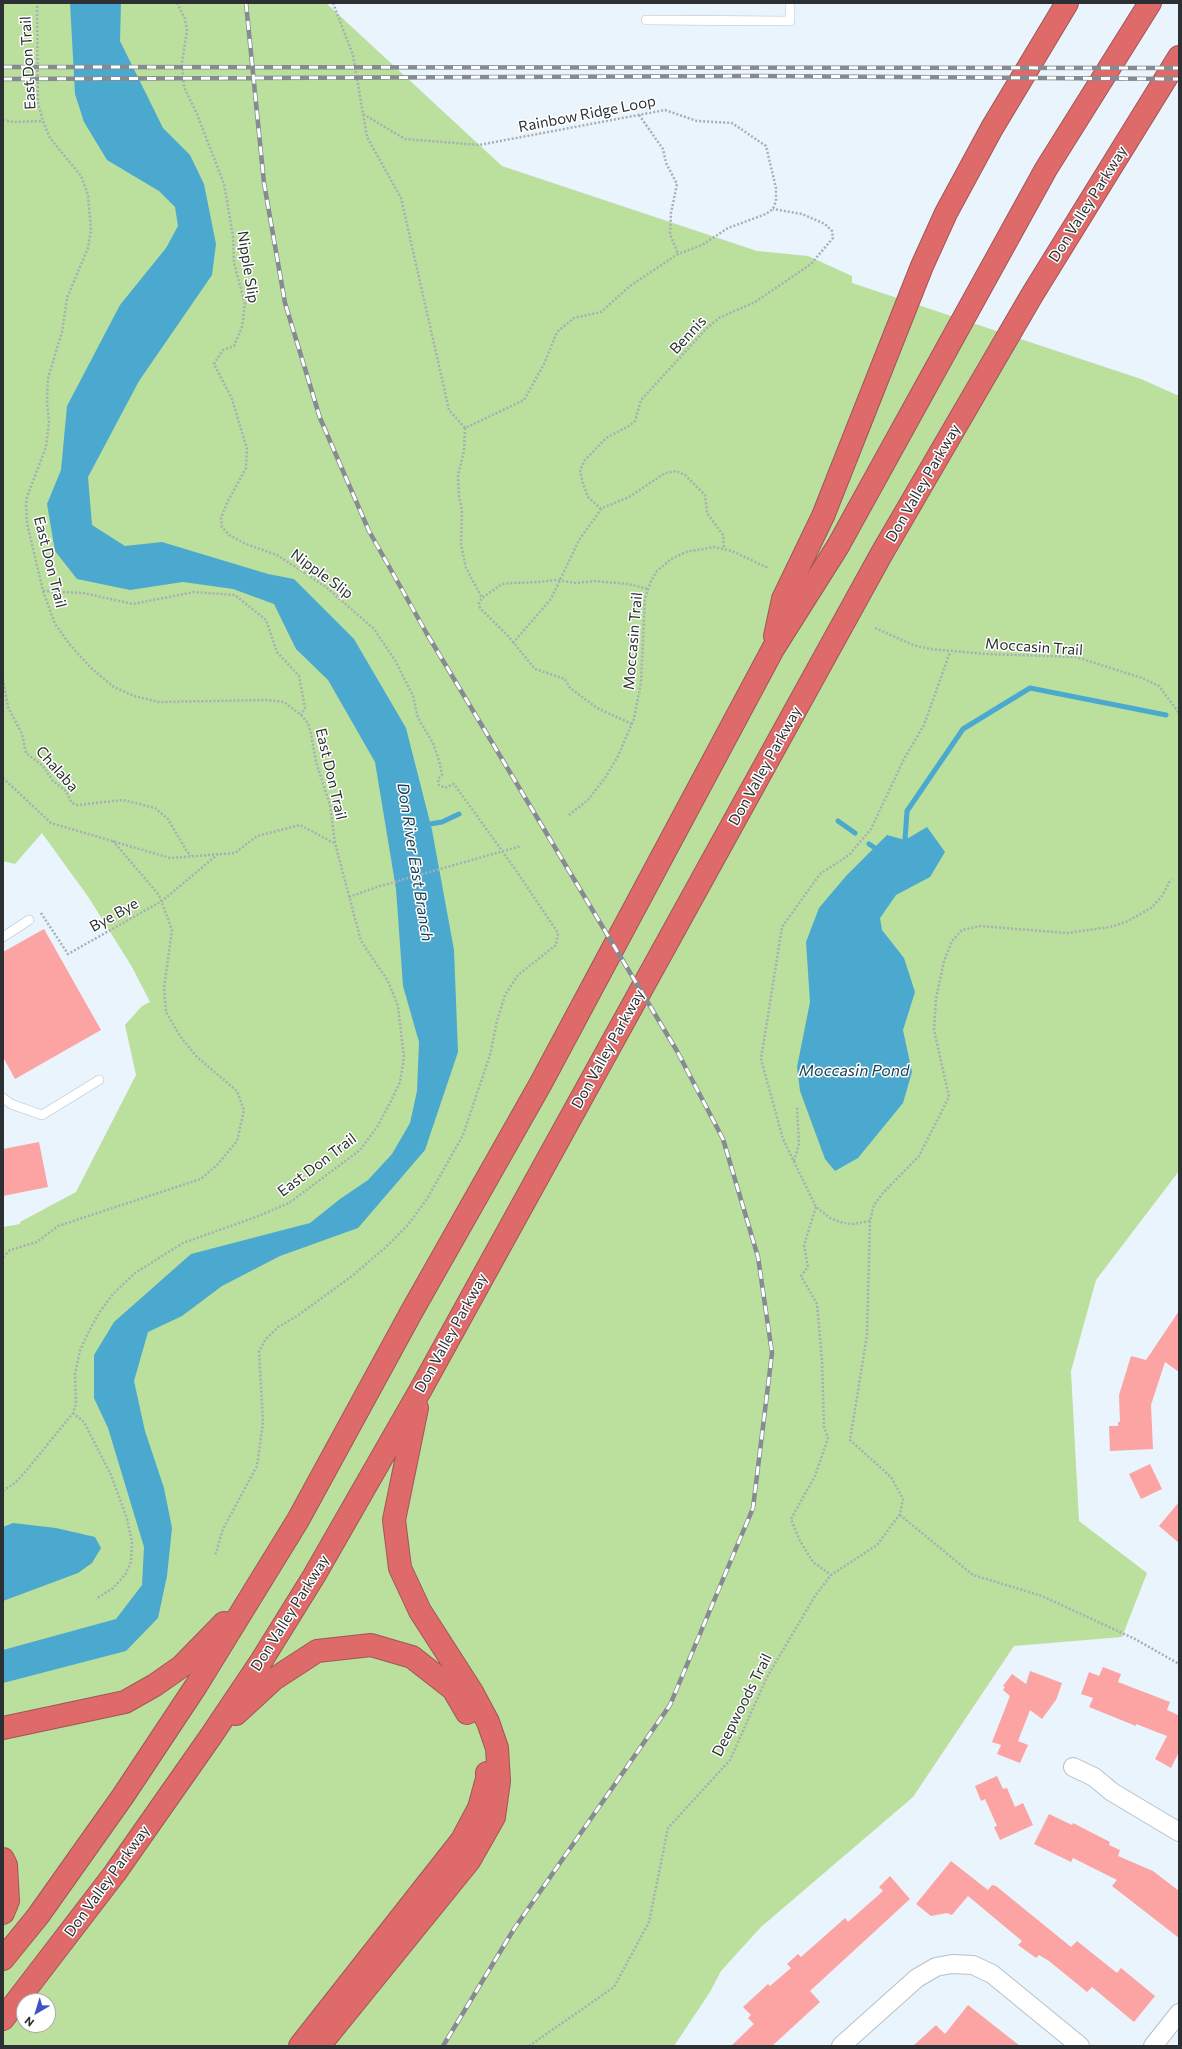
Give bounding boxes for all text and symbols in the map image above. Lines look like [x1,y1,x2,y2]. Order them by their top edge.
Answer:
street label: East Don Trail [17,16,39,110]
street label: Rainbow Ridge Loop [517,92,657,136]
street label: Don Valley Parkway [1045,143,1131,265]
street label: Nipple Slip [233,230,263,304]
street label: Bennis [666,312,710,358]
street label: Don Valley Parkway [882,421,964,545]
street label: East Don Trail [30,514,70,610]
street label: Nipple Slip [287,545,357,603]
street label: Moccasin Trail [620,591,646,691]
street label: Moccasin Trail [985,635,1083,659]
street label: Don Valley Parkway [725,703,805,829]
street label: East Don Trail [312,726,350,822]
street label: Chalaba [32,743,82,795]
water label: Don River East Branch [393,781,437,943]
street label: Bye Bye [87,894,141,936]
street label: Don Valley Parkway [568,986,648,1112]
water label: Moccasin Pond [799,1061,909,1081]
street label: East Don Trail [274,1130,360,1200]
street label: Don Valley Parkway [411,1270,491,1396]
street label: Don Valley Parkway [247,1552,333,1674]
street label: Deepwoods Trail [708,1650,776,1760]
street label: Don Valley Parkway [60,1822,154,1940]
north arrow [16,1993,56,2033]
text: N [22,2014,36,2030]

